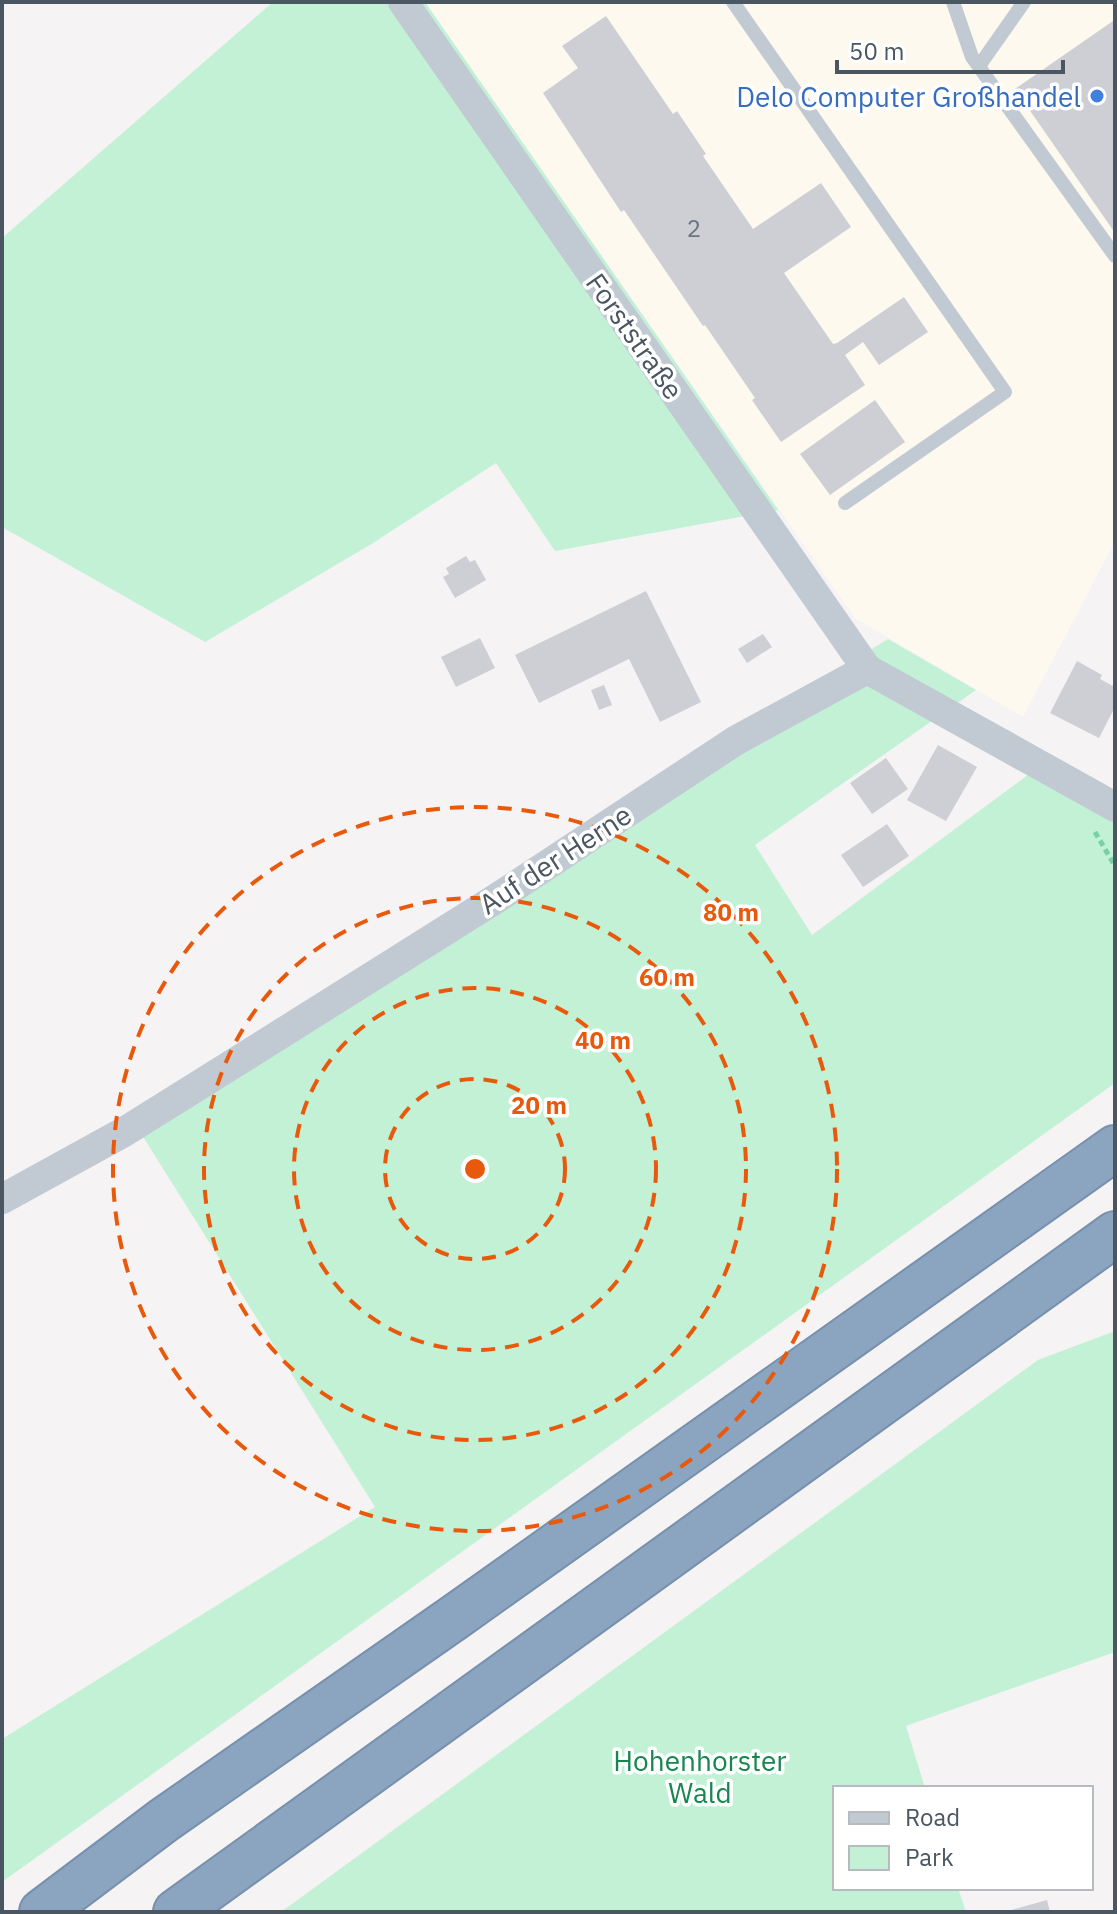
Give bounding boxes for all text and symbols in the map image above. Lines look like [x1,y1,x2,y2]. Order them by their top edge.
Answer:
scale bar [837,24,1063,74]
text: 50 m [849,35,904,67]
place label: Delo Computer Großhandel [736,78,1081,115]
marker: Delo Computer Großhandel [1088,87,1106,105]
house number: 2 [687,212,701,244]
street label: Forststraße [578,266,692,406]
street label: Auf der Herne [472,796,638,922]
text: 80 m [703,896,759,928]
text: 60 m [639,961,695,993]
text: 40 m [575,1024,631,1056]
text: 20 m [511,1089,567,1121]
centre of rings [461,1155,489,1183]
park label: Hohenhorster Wald [613,1742,787,1811]
legend [833,1786,1093,1890]
text: Road [905,1801,960,1833]
text: Park [905,1841,954,1873]

